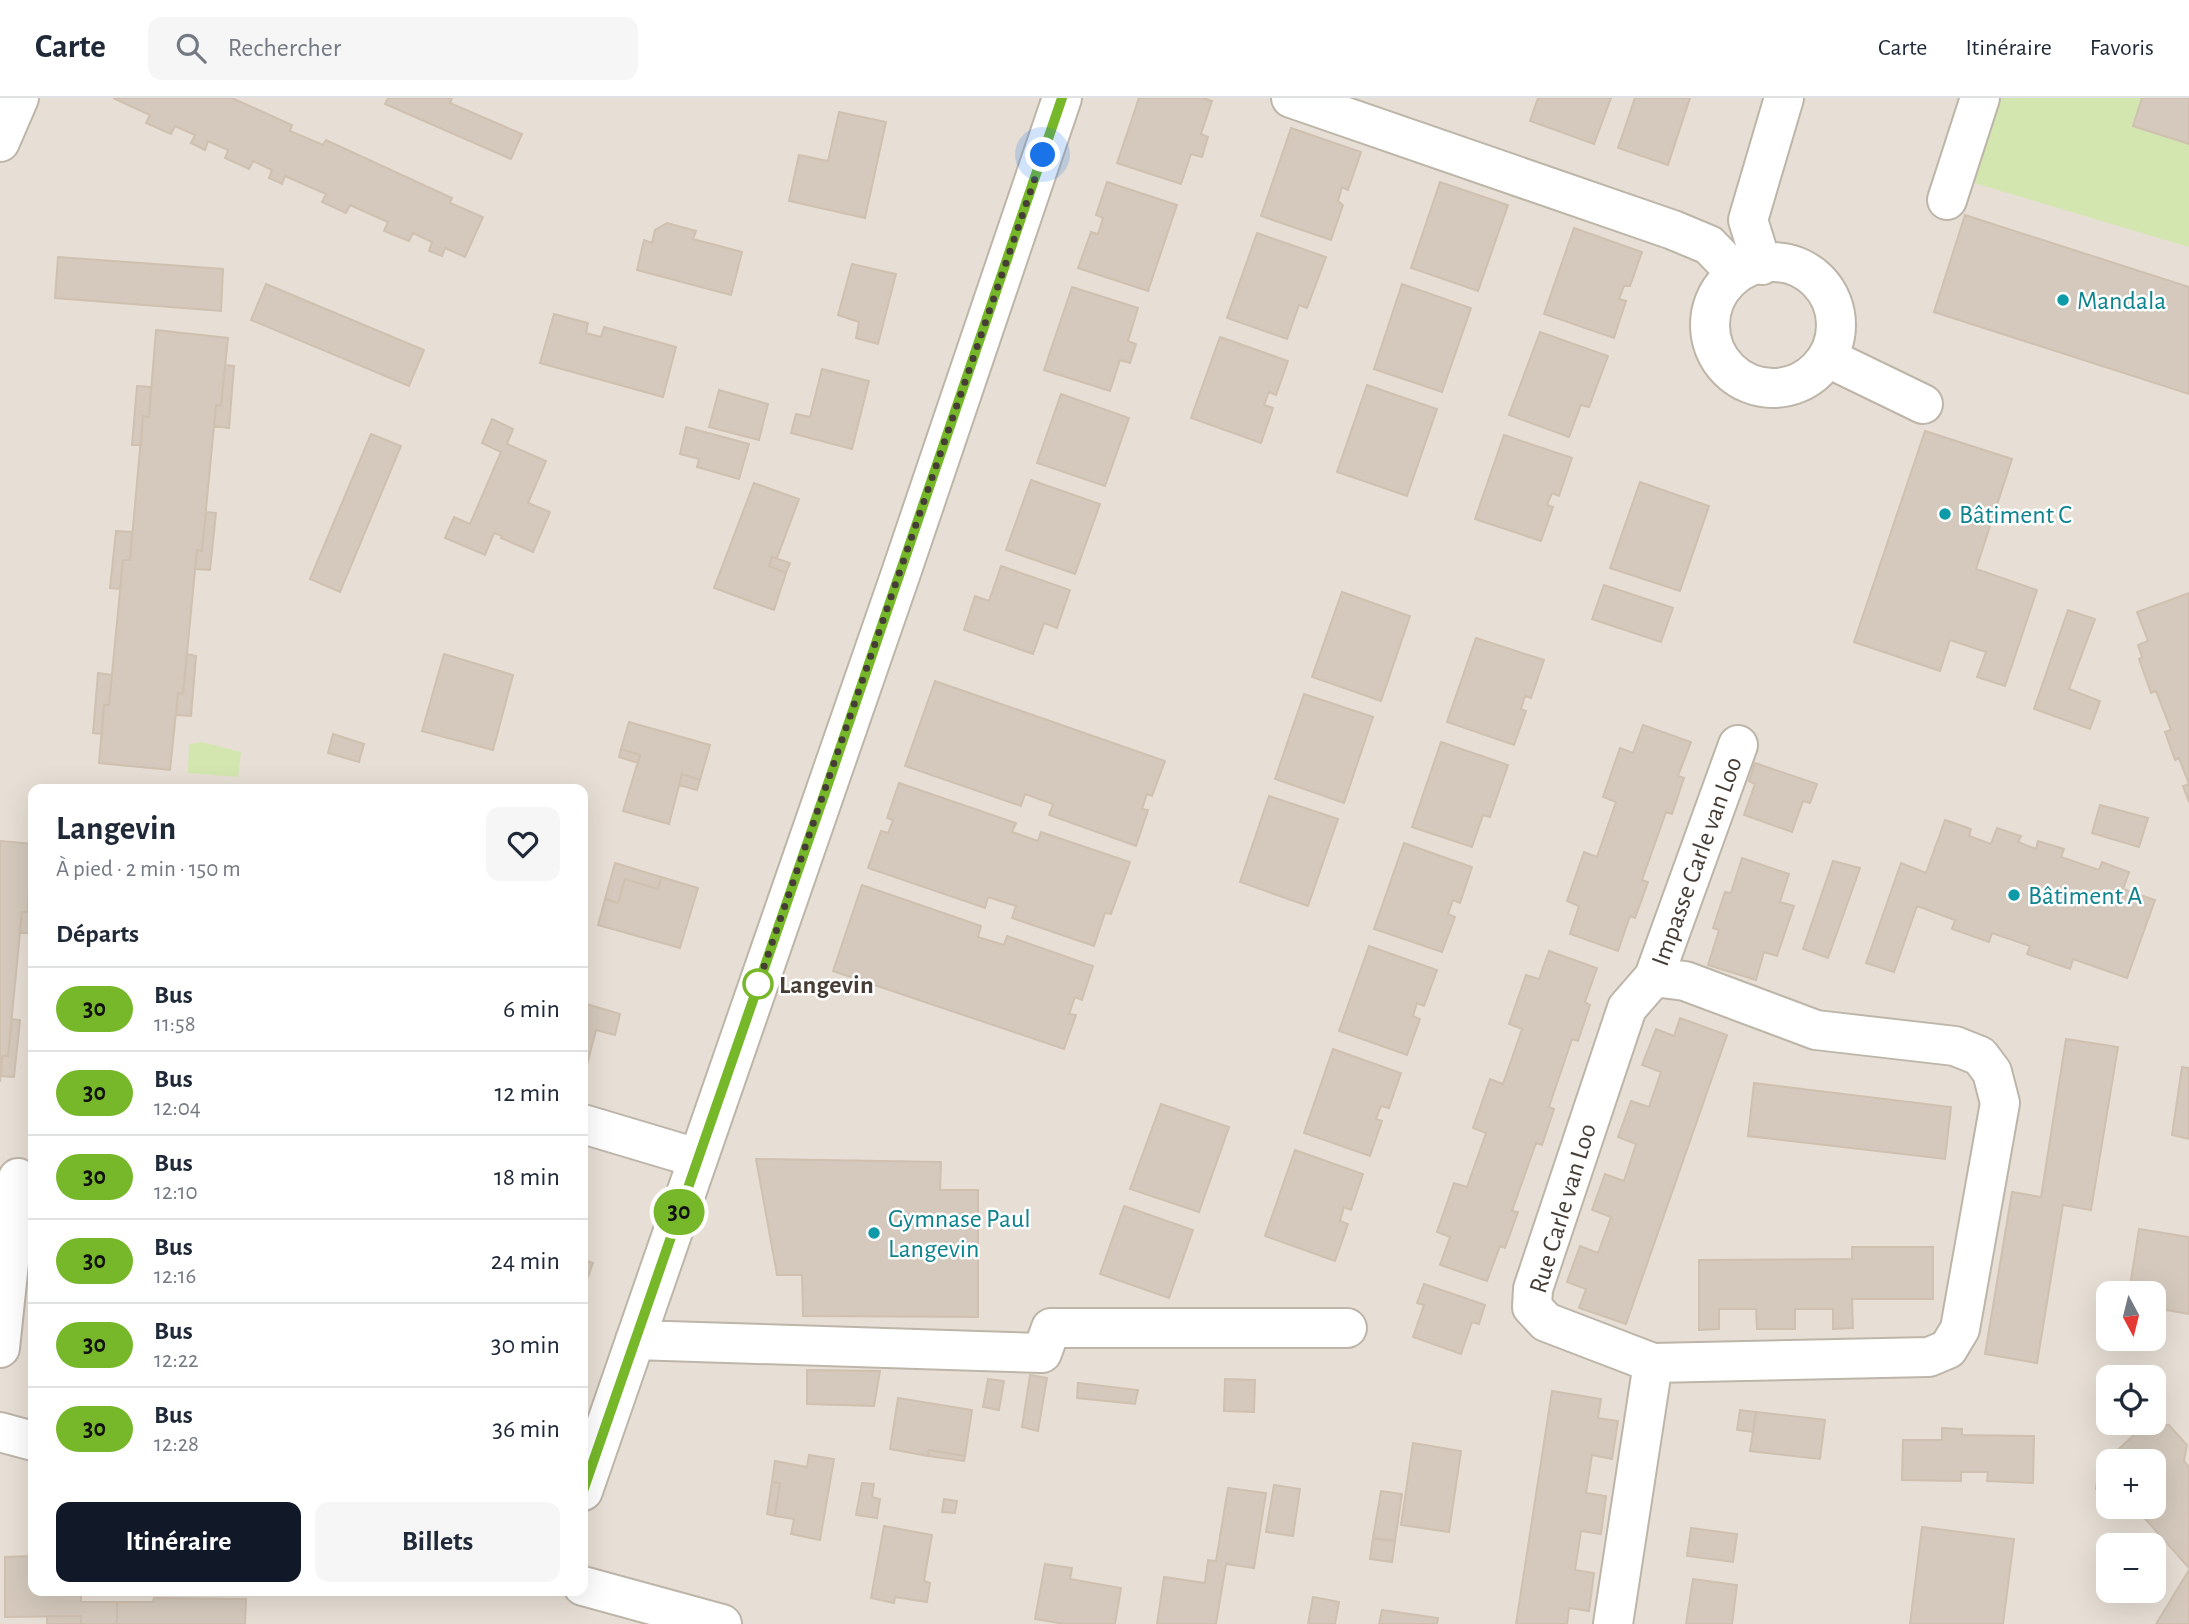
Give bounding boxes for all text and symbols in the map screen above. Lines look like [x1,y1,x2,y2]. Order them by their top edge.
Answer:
search box [148,17,638,80]
icon: search [172,29,210,67]
text: Carte [35,31,106,64]
text: Rechercher [228,35,341,61]
text: Carte [1878,36,1927,60]
text: Itinéraire [1965,36,2052,60]
text: Favoris [2090,36,2154,60]
your location [1025,137,1060,172]
place label: Mandala [2077,288,2166,314]
marker: Mandala [2055,292,2071,308]
place label: Bâtiment C [1959,502,2072,528]
marker: Bâtiment C [1937,506,1953,522]
street label: Impasse Carle van Loo [1647,753,1747,969]
button: heart [486,807,560,881]
text: Langevin [56,813,176,846]
text: À pied · 2 min · 150 m [56,858,241,881]
place label: Bâtiment A [2028,883,2142,909]
marker: Bâtiment A [2006,887,2022,903]
text: Départs [56,921,139,947]
marker: Langevin [743,969,773,999]
place label: Langevin [779,972,874,998]
text: Bus [154,982,193,1008]
text: 6 min [503,996,560,1022]
text: 30 [83,997,106,1021]
text: 11:58 [154,1013,196,1036]
text: Bus [154,1066,193,1092]
text: 12 min [494,1080,560,1106]
text: 30 [83,1081,106,1105]
text: 12:04 [154,1097,201,1120]
street label: Rue Carle van Loo [1525,1120,1601,1296]
text: Bus [154,1150,193,1176]
text: 18 min [494,1164,560,1190]
text: 30 [83,1165,106,1189]
text: 12:10 [154,1181,198,1204]
line badge: 30 [648,1189,710,1235]
text: 30 [668,1200,690,1224]
place label: Gymnase Paul Langevin [888,1206,1031,1262]
marker: Gymnase Paul Langevin [866,1225,882,1241]
text: Bus [154,1234,193,1260]
text: 24 min [491,1248,560,1274]
text: 30 [83,1249,106,1273]
text: 12:16 [154,1265,196,1288]
north arrow [2096,1281,2166,1351]
map controls [2096,1281,2166,1603]
text: Bus [154,1318,193,1344]
text: 30 min [491,1332,560,1358]
text: 30 [83,1333,106,1357]
text: 12:22 [154,1349,199,1372]
button: locate [2096,1365,2166,1435]
text: Bus [154,1402,193,1428]
text: 36 min [492,1416,560,1442]
text: 30 [83,1417,106,1441]
text: 12:28 [154,1433,199,1456]
button: + [2096,1449,2166,1519]
button: Itinéraire [56,1502,301,1582]
button: Billets [315,1502,560,1582]
button: − [2096,1533,2166,1603]

